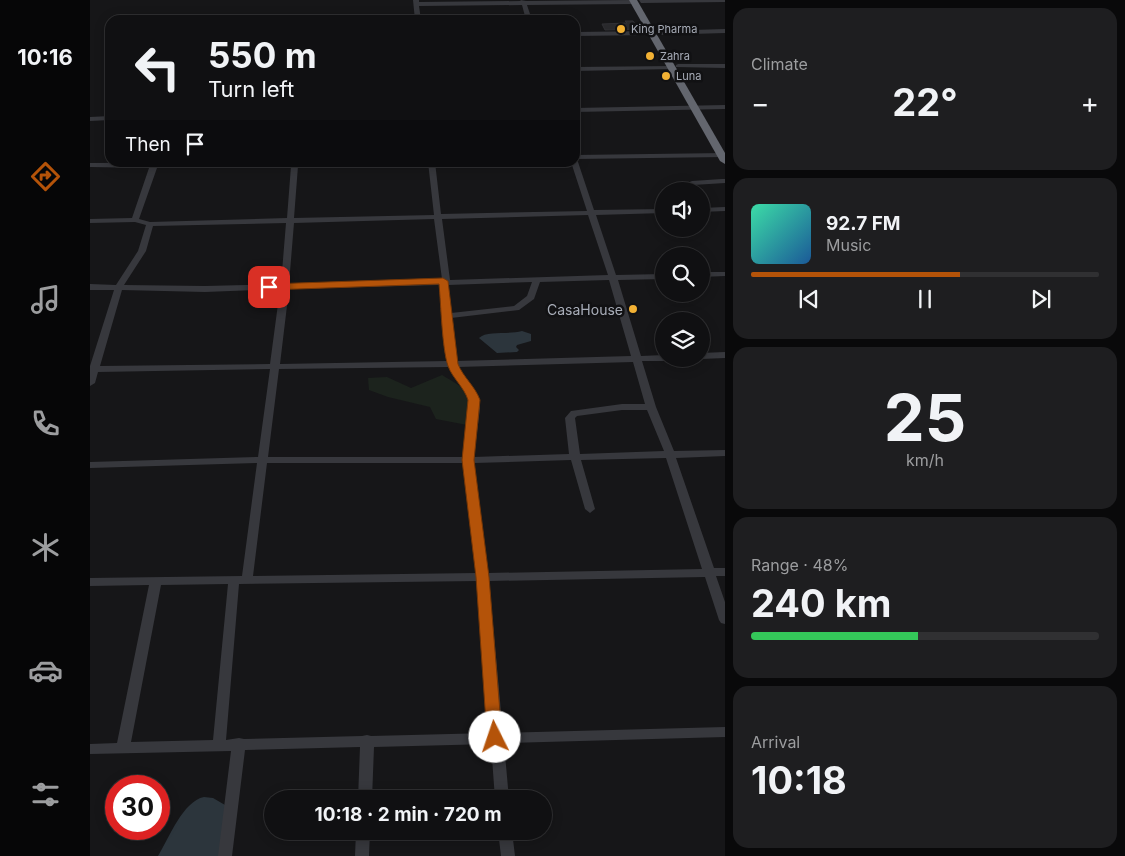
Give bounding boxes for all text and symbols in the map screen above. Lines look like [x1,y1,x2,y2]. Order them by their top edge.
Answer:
place label: King Pharma [631,22,697,36]
marker: King Pharma [615,23,627,35]
text: 550 m [208,34,317,76]
icon: left [125,35,190,100]
text: 10:16 [17,44,73,70]
place label: Zahra [660,49,690,63]
marker: Zahra [644,50,656,62]
text: Climate [751,54,808,74]
place label: Luna [676,69,701,83]
marker: Luna [660,70,672,82]
text: Turn left [208,76,294,102]
text: 22° [892,79,958,125]
text: − [751,86,770,120]
text: + [1080,86,1099,120]
icon: arrive [181,130,209,158]
text: Then [125,133,171,156]
icon: directions [28,159,63,194]
map controls [655,182,710,367]
button: sound [655,182,710,237]
text: 92.7 FM [826,212,901,235]
text: Music [826,235,871,255]
button: search [655,247,710,302]
pin [248,266,290,308]
icon: arrive [255,273,283,301]
icon: music [28,282,63,317]
icon: previous [795,285,823,313]
icon: pause [911,285,939,313]
icon: next [1027,285,1055,313]
place label: CasaHouse [547,301,623,318]
marker: CasaHouse [627,303,639,315]
button: layers [655,312,710,367]
text: 25 [884,378,966,457]
icon: phone [28,406,63,441]
text: km/h [906,450,944,470]
icon: climate [28,530,63,565]
text: Range · 48% [751,555,848,575]
text: 240 km [751,580,891,626]
icon: car [28,653,63,688]
position arrow [468,710,520,762]
text: Arrival [751,732,800,752]
text: 10:18 [751,757,847,803]
speed limit sign: 30 [105,775,170,840]
icon: filters [28,777,63,812]
text: 10:18 · 2 min · 720 m [314,803,502,826]

